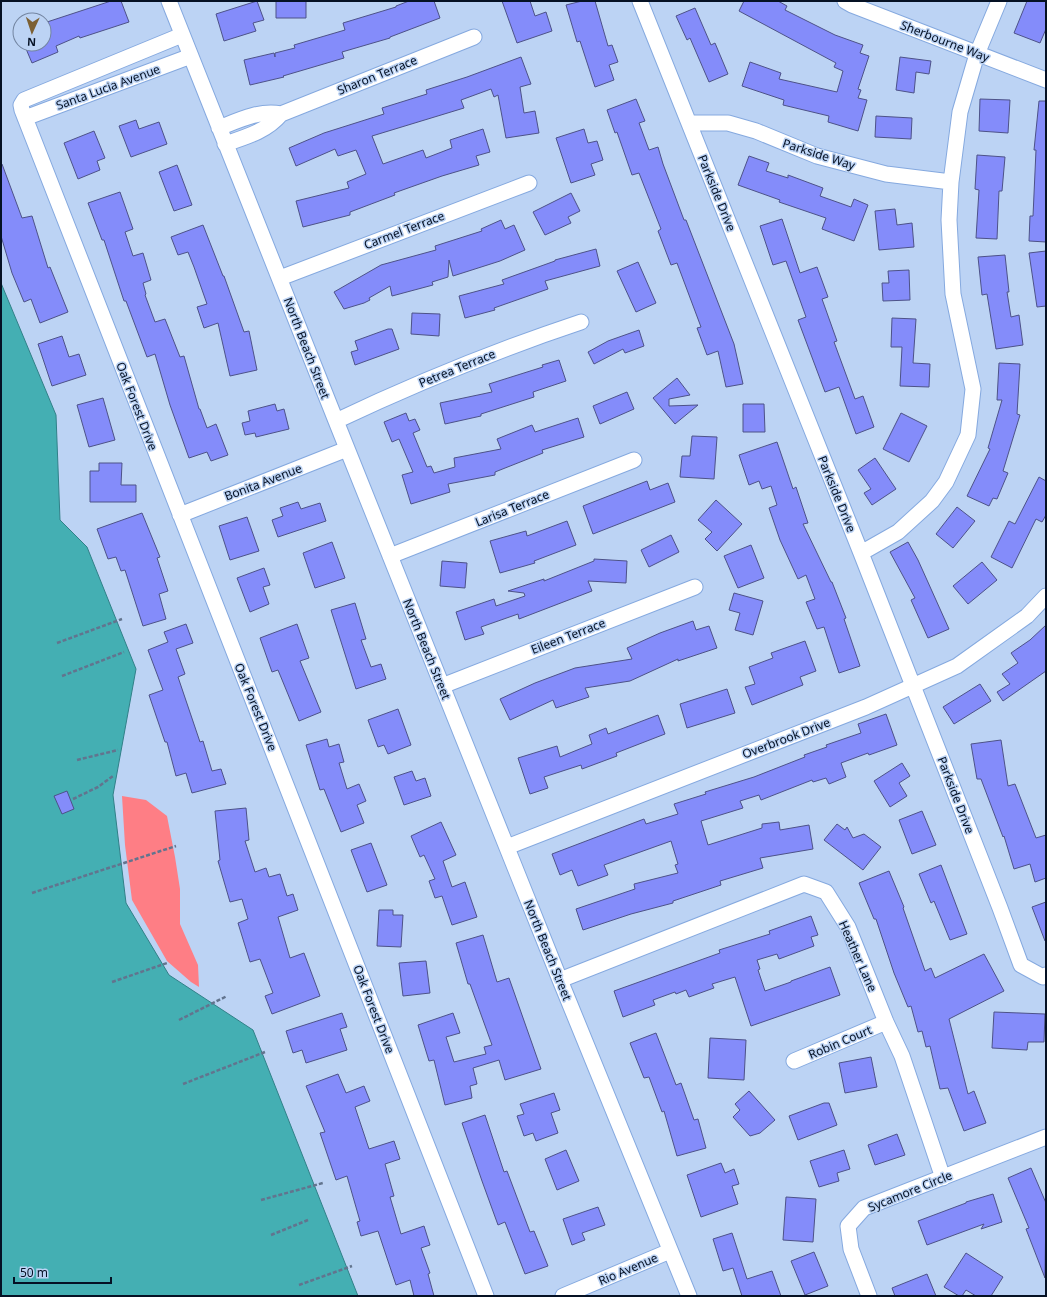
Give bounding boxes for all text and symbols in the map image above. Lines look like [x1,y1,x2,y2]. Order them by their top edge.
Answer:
north arrow [12,12,52,52]
street label: Sherbourne Way [898,16,993,66]
text: N [27,35,36,50]
street label: Sharon Terrace [335,51,420,99]
street label: Santa Lucia Avenue [54,60,163,114]
street label: Parkside Way [781,134,858,174]
street label: Parkside Drive [694,152,740,234]
street label: Carmel Terrace [361,207,447,253]
street label: North Beach Street [280,295,334,402]
street label: Petrea Terrace [416,345,498,391]
street label: Oak Forest Drive [112,359,162,453]
street label: Parkside Drive [814,453,860,535]
street label: Bonita Avenue [222,459,304,505]
street label: Larisa Terrace [473,485,552,531]
street label: North Beach Street [399,596,455,703]
street label: Eileen Terrace [528,614,608,658]
street label: Oak Forest Drive [231,660,281,754]
street label: Overbrook Drive [740,713,833,763]
street label: Parkside Drive [934,754,979,836]
street label: North Beach Street [520,897,576,1004]
street label: Heather Lane [835,918,881,994]
street label: Oak Forest Drive [349,962,399,1056]
street label: Robin Court [806,1021,875,1063]
street label: Sycamore Circle [865,1166,955,1216]
street label: Rio Avenue [596,1249,661,1289]
scale bar [14,1259,111,1285]
text: 50 m [20,1264,48,1281]

